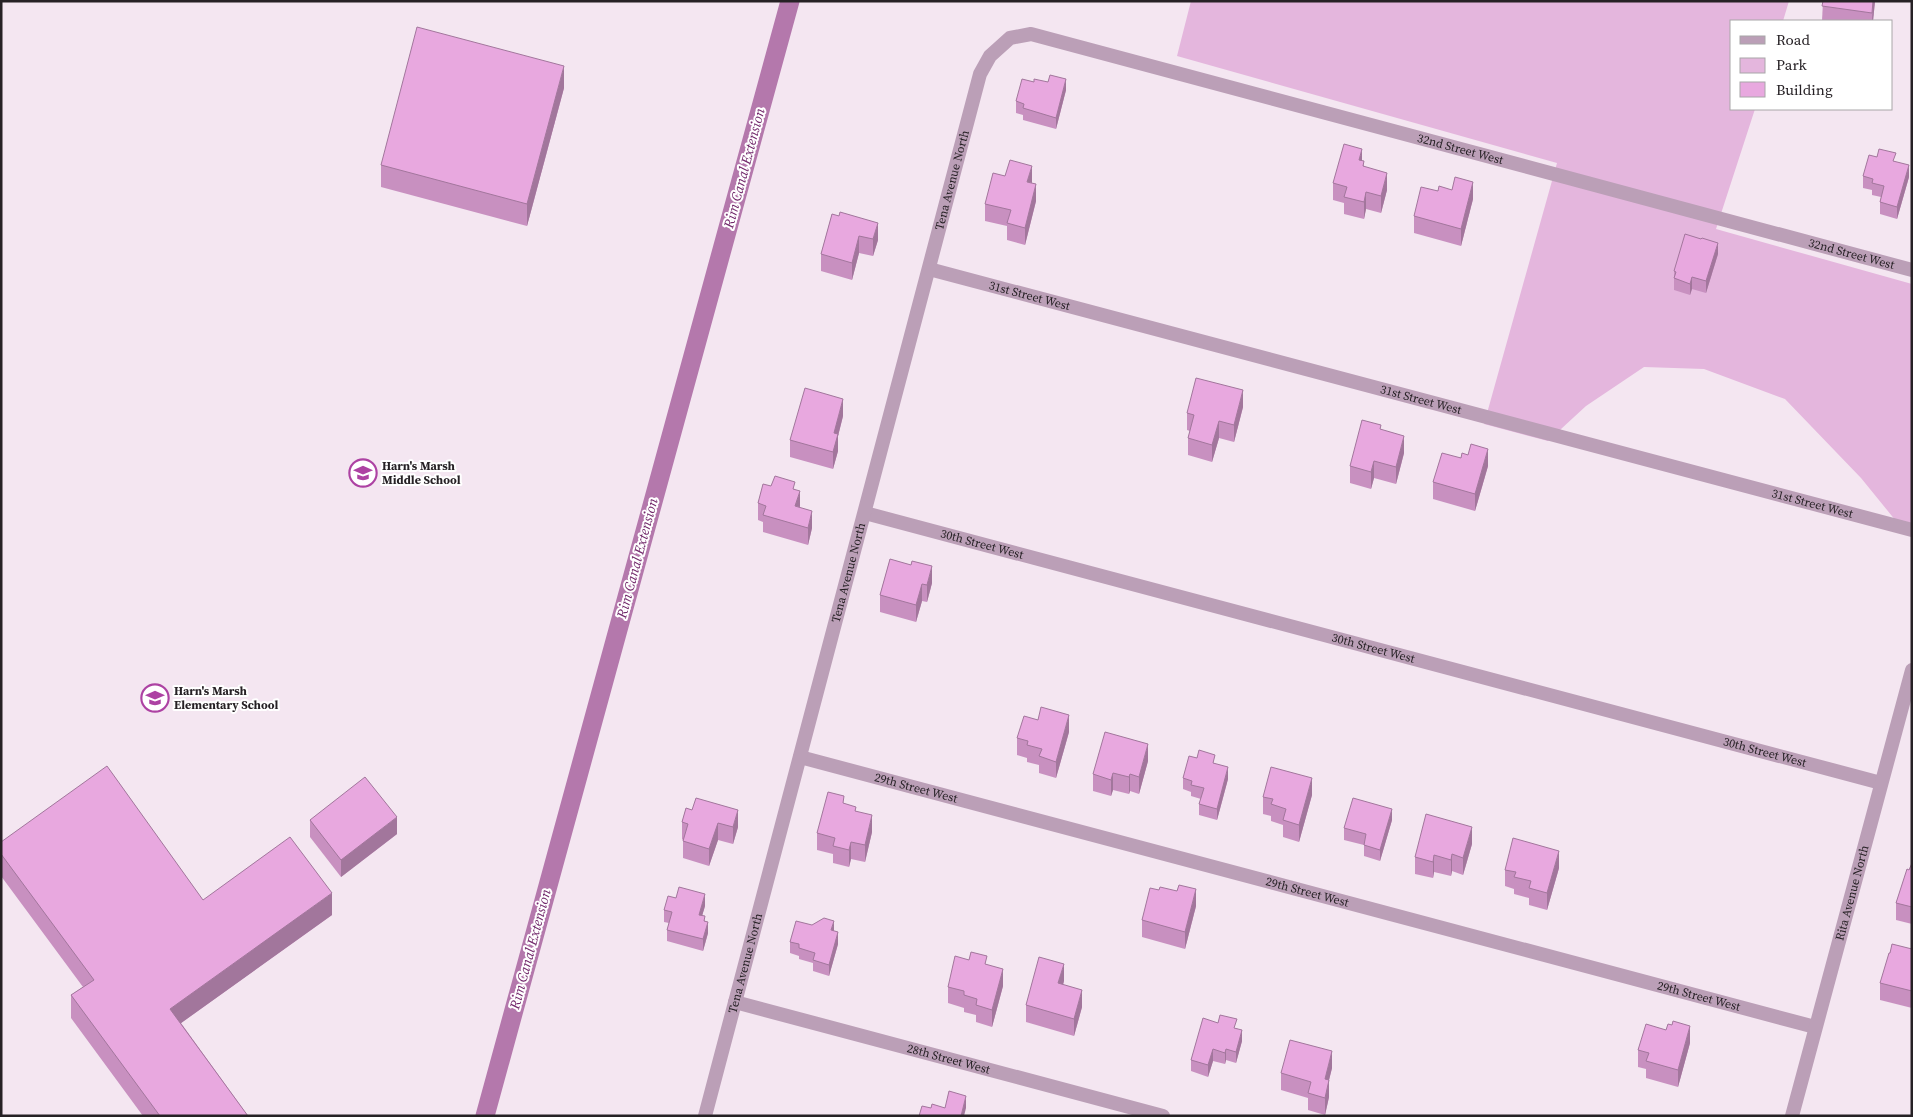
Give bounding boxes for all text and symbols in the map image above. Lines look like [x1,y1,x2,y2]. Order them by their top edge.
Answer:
legend [1730,20,1893,110]
text: Road [1776,29,1810,50]
text: Park [1776,54,1808,75]
text: Building [1776,79,1833,100]
water label: Rim Canal Extension [718,106,770,231]
street label: Tena Avenue North [931,128,973,232]
street label: 32nd Street West [1416,130,1505,168]
street label: 32nd Street West [1807,235,1896,273]
street label: 31st Street West [987,277,1072,314]
street label: 31st Street West [1379,381,1463,418]
school or university icon: Harn's Marsh Middle School [348,458,378,488]
place label: Harn's Marsh Middle School [382,458,461,488]
street label: 31st Street West [1770,485,1855,522]
water label: Rim Canal Extension [611,496,663,621]
street label: Tena Avenue North [828,521,869,624]
street label: 30th Street West [939,525,1025,563]
street label: 30th Street West [1330,629,1417,667]
school or university icon: Harn's Marsh Elementary School [140,683,170,713]
place label: Harn's Marsh Elementary School [174,683,279,713]
street label: 30th Street West [1721,733,1808,771]
street label: 29th Street West [873,769,959,807]
street label: Rita Avenue North [1832,843,1872,942]
street label: 29th Street West [1264,873,1351,911]
water label: Rim Canal Extension [504,887,556,1012]
street label: Tena Avenue North [724,912,766,1015]
street label: 29th Street West [1655,977,1742,1015]
street label: 28th Street West [905,1040,992,1078]

